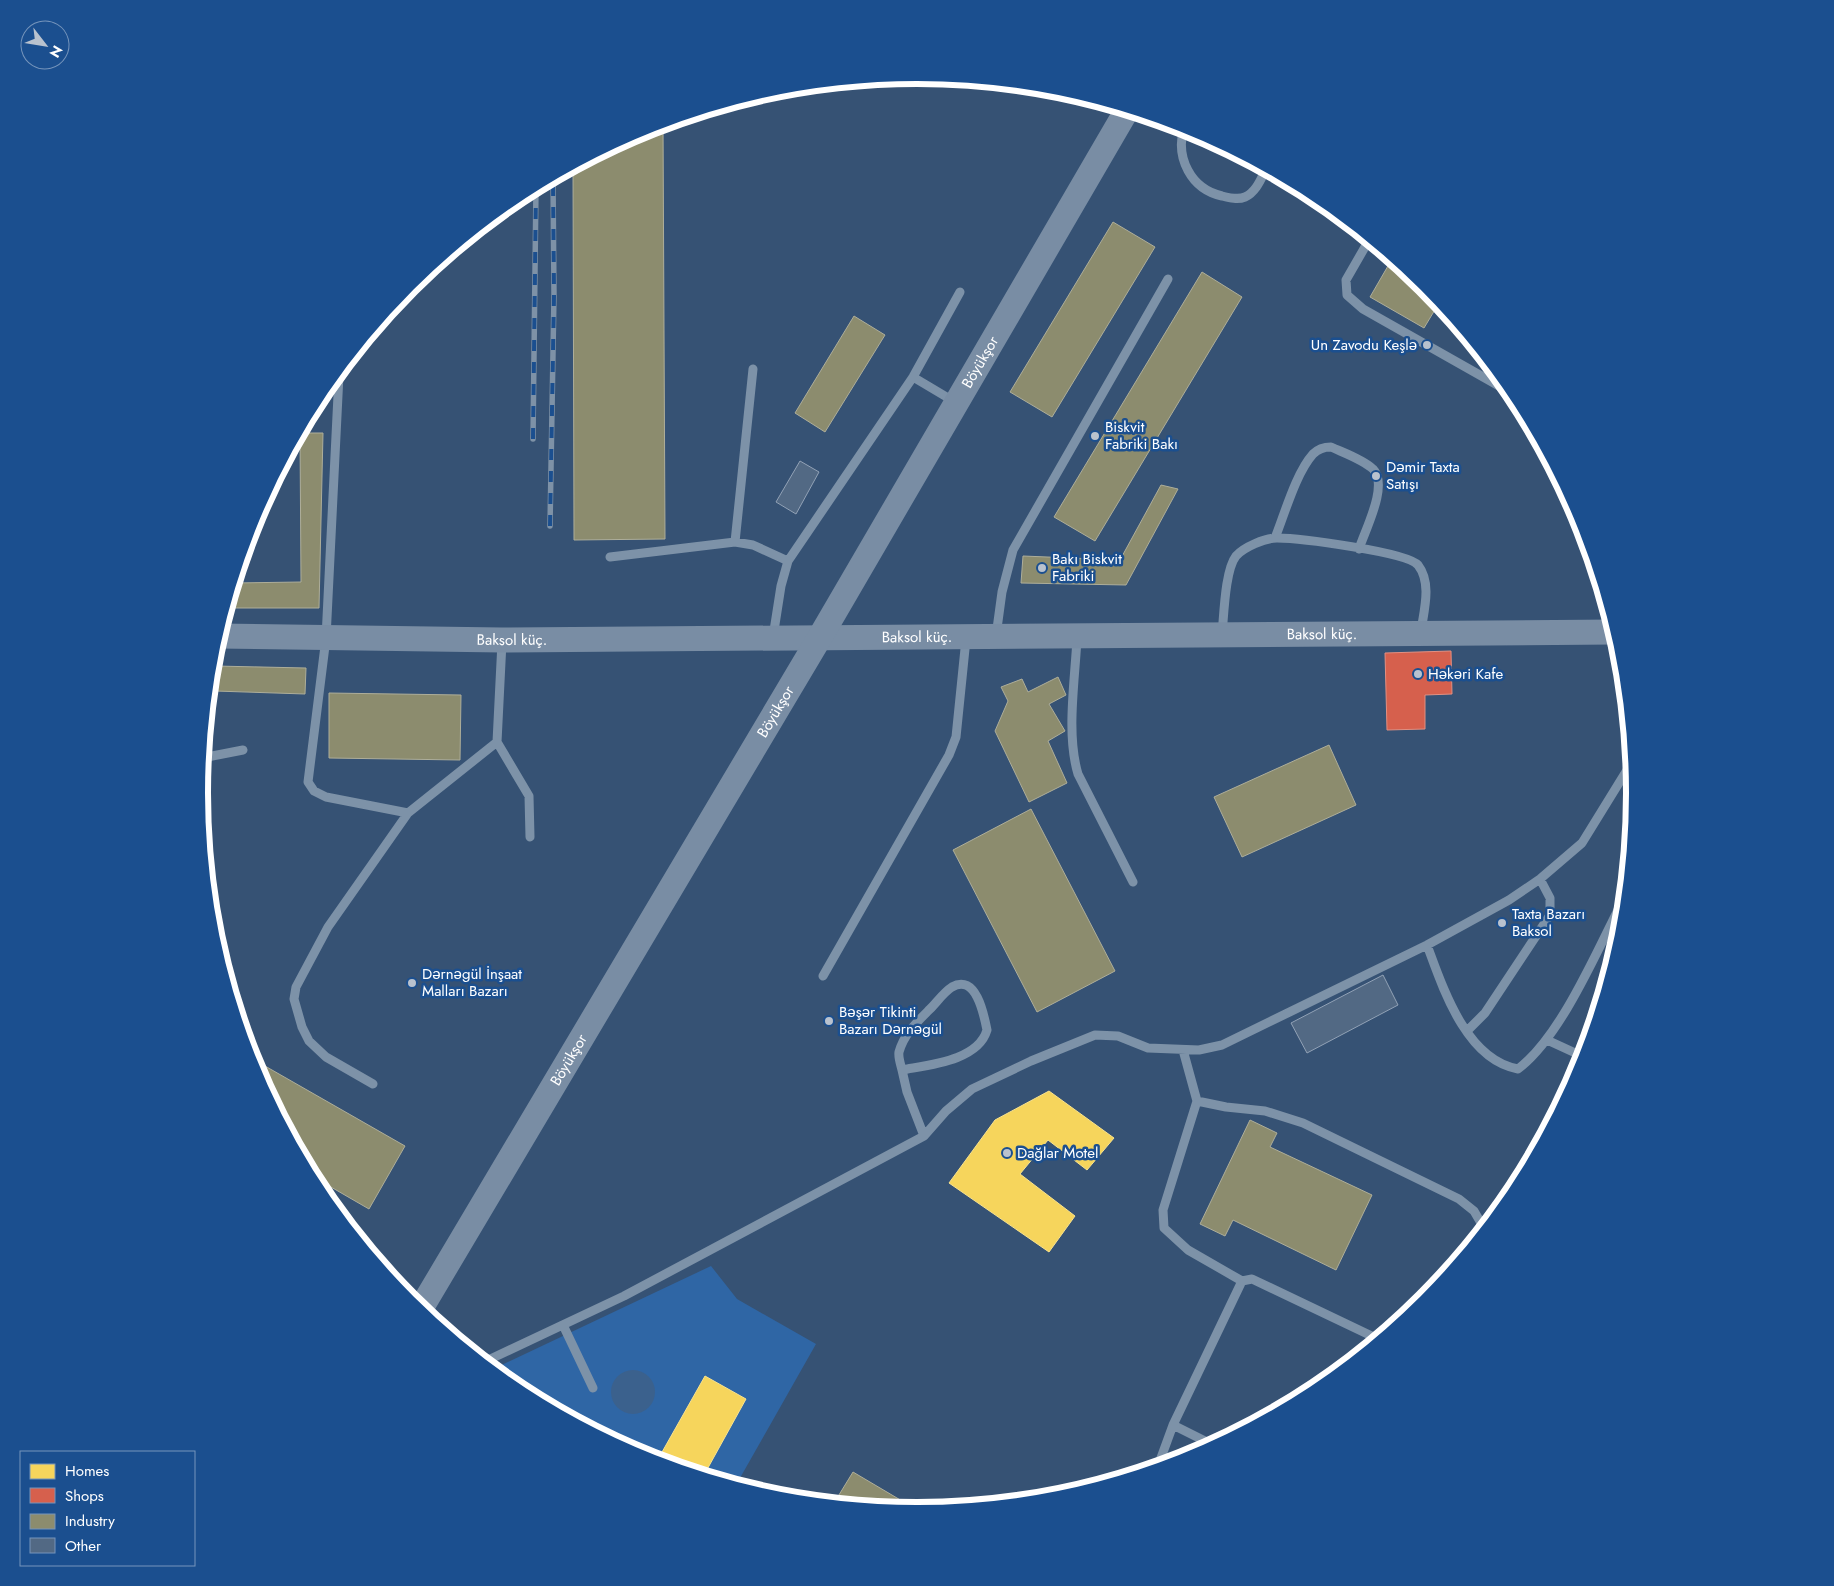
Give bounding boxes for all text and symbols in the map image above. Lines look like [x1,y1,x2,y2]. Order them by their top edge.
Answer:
north arrow [20,20,70,70]
text: N [45,42,68,62]
street label: Böyükşor [956,331,1004,392]
place label: Un Zavodu Keşlə [1311,334,1417,356]
marker: Un Zavodu Keşlə [1421,339,1433,351]
place label: Biskvit Fabriki Bakı [1105,416,1178,455]
marker: Biskvit Fabriki Bakı [1089,430,1101,442]
place label: Dəmir Taxta Satışı [1386,456,1460,495]
marker: Dəmir Taxta Satışı [1370,470,1382,482]
place label: Bakı Biskvit Fabriki [1052,548,1122,587]
marker: Bakı Biskvit Fabriki [1036,562,1048,574]
street label: Baksol küç. [1287,623,1357,645]
street label: Baksol küç. [882,626,952,648]
street label: Baksol küç. [477,629,547,651]
place label: Həkəri Kafe [1428,663,1504,685]
marker: Həkəri Kafe [1412,668,1424,680]
street label: Böyükşor [752,681,800,742]
place label: Taxta Bazarı Baksol [1512,903,1585,942]
marker: Taxta Bazarı Baksol [1496,917,1508,929]
place label: Dərnəgül İnşaat Malları Bazarı [422,963,522,1002]
marker: Dərnəgül İnşaat Malları Bazarı [406,977,418,989]
place label: Bəşər Tikinti Bazarı Dərnəgül [839,1001,942,1040]
marker: Bəşər Tikinti Bazarı Dərnəgül [823,1015,835,1027]
street label: Böyükşor [545,1029,593,1090]
place label: Dağlar Motel [1017,1142,1098,1164]
marker: Dağlar Motel [1001,1147,1013,1159]
legend [20,1451,195,1566]
text: Homes [65,1460,109,1482]
text: Shops [65,1485,104,1507]
text: Industry [65,1510,115,1532]
text: Other [65,1535,102,1557]

